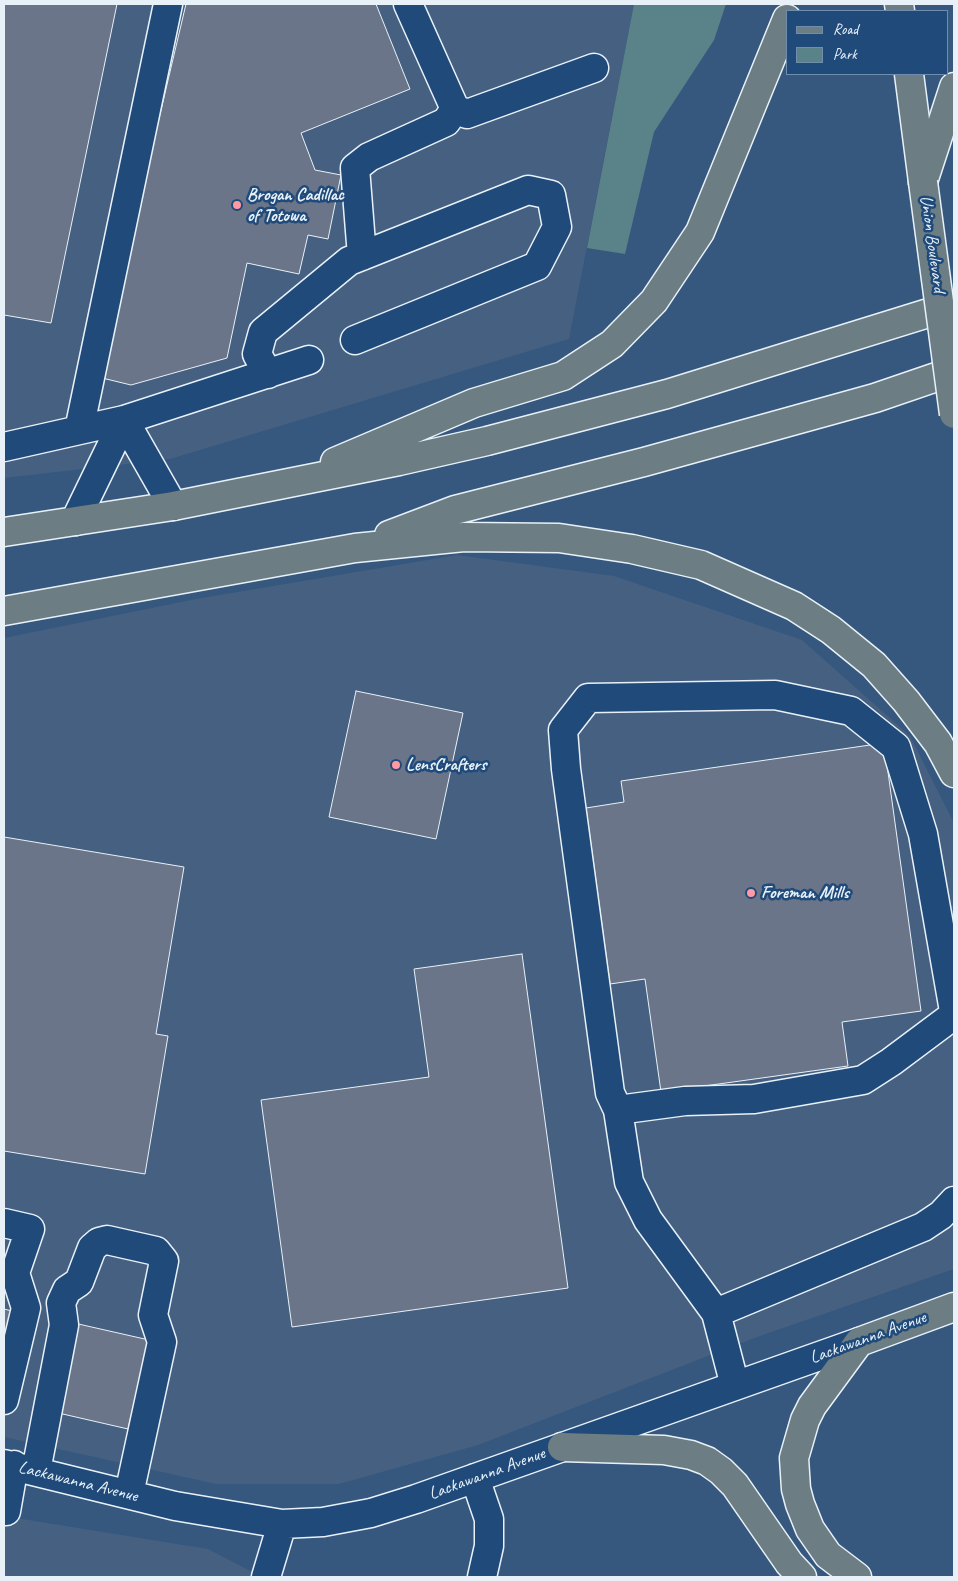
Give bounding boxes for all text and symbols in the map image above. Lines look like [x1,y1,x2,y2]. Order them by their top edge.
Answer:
legend [786,10,948,75]
text: Road [833,20,858,39]
text: Park [833,45,857,64]
place label: Brogan Cadillac of Totowa [247,184,344,226]
street label: Union Boulevard [915,194,949,294]
marker: Brogan Cadillac of Totowa [231,199,243,211]
place label: LensCrafters [406,754,486,776]
marker: LensCrafters [390,759,402,771]
place label: Foreman Mills [761,882,849,904]
marker: Foreman Mills [745,887,757,899]
street label: Lackawanna Avenue [807,1307,929,1369]
street label: Lackawanna Avenue [426,1443,548,1505]
street label: Lackawanna Avenue [16,1457,140,1507]

